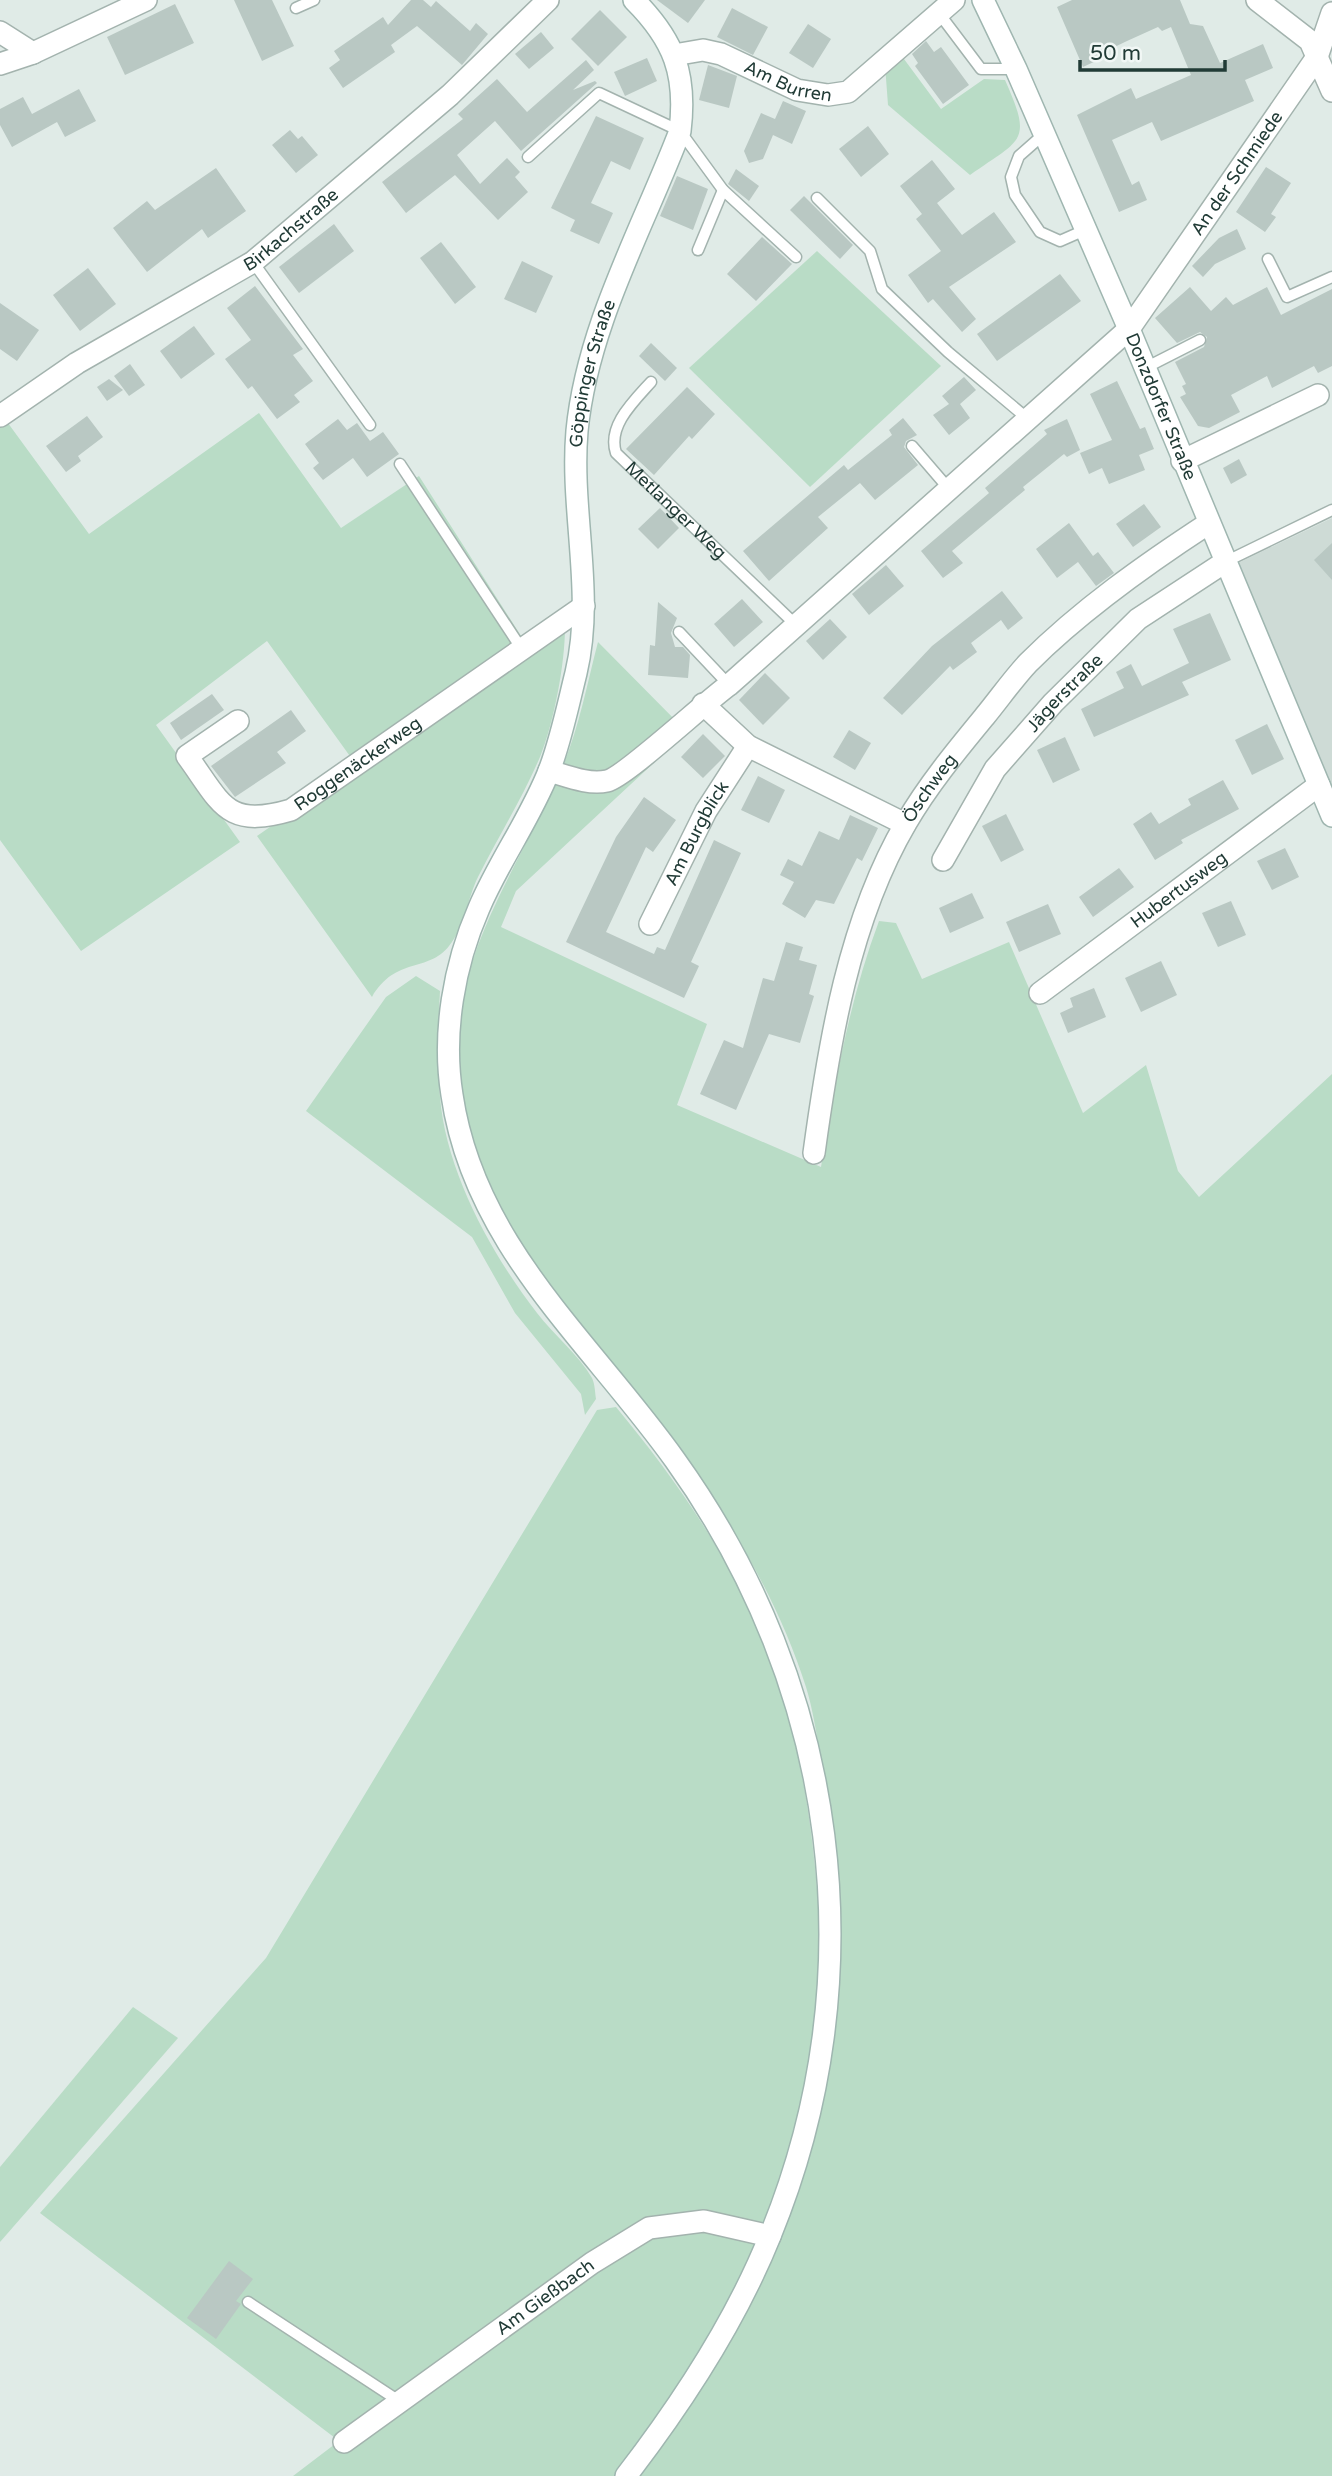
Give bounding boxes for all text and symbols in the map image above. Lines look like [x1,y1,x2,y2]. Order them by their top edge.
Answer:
scale bar [1080,28,1225,72]
text: 50 m [1090,41,1141,66]
street label: Am Burren [741,56,834,106]
street label: An der Schmiede [1186,107,1287,240]
street label: Birkachstraße [239,183,343,276]
street label: Göppinger Straße [565,296,620,448]
street label: Donzdorfer Straße [1121,330,1202,483]
street label: Metlanger Weg [621,457,731,564]
street label: Jägerstraße [1022,649,1107,737]
street label: Roggenäckerweg [290,712,425,816]
street label: Öschweg [898,749,961,827]
street label: Am Burgblick [660,777,734,889]
street label: Hubertusweg [1126,846,1231,933]
street label: Am Gießbach [492,2254,599,2340]

